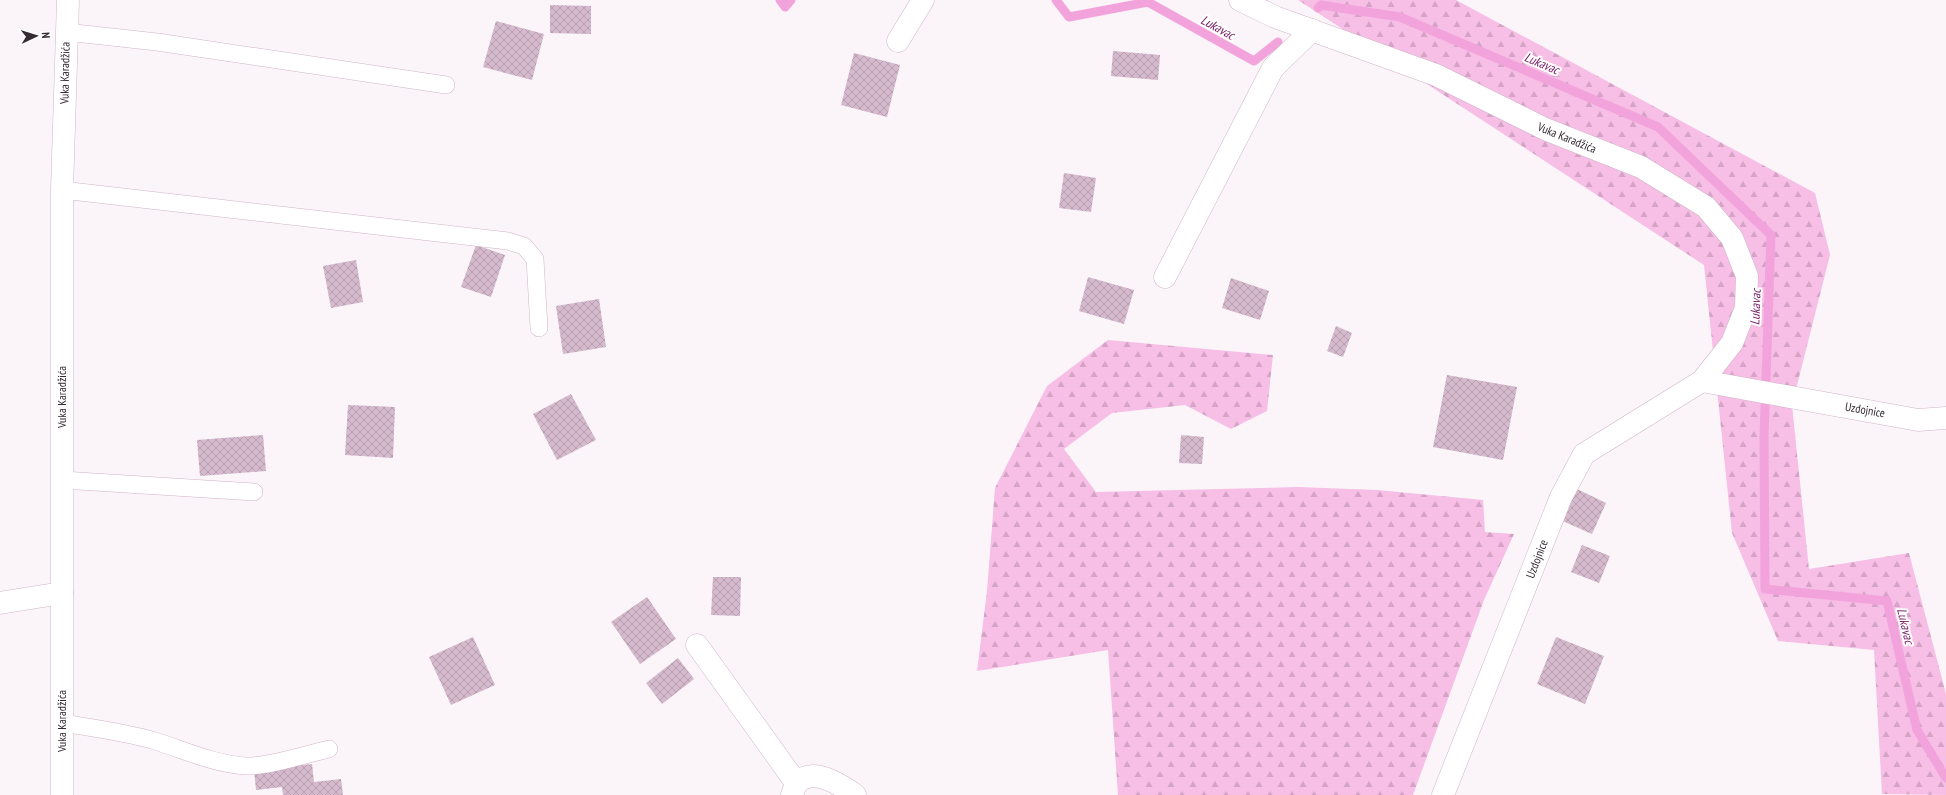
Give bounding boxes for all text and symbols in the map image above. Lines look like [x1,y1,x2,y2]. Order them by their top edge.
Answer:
water label: Lukavac [1198,11,1239,44]
north arrow [16,16,56,56]
text: N [39,32,53,39]
street label: Vuka Karadžića [56,42,73,105]
water label: Lukavac [1522,49,1563,79]
street label: Vuka Karadžića [1535,119,1599,156]
water label: Lukavac [1746,287,1765,325]
street label: Vuka Karadžića [54,366,69,429]
street label: Uzdojnice [1844,399,1886,420]
street label: Uzdojnice [1522,537,1551,580]
water label: Lukavac [1893,607,1918,647]
street label: Vuka Karadžića [54,690,69,753]

